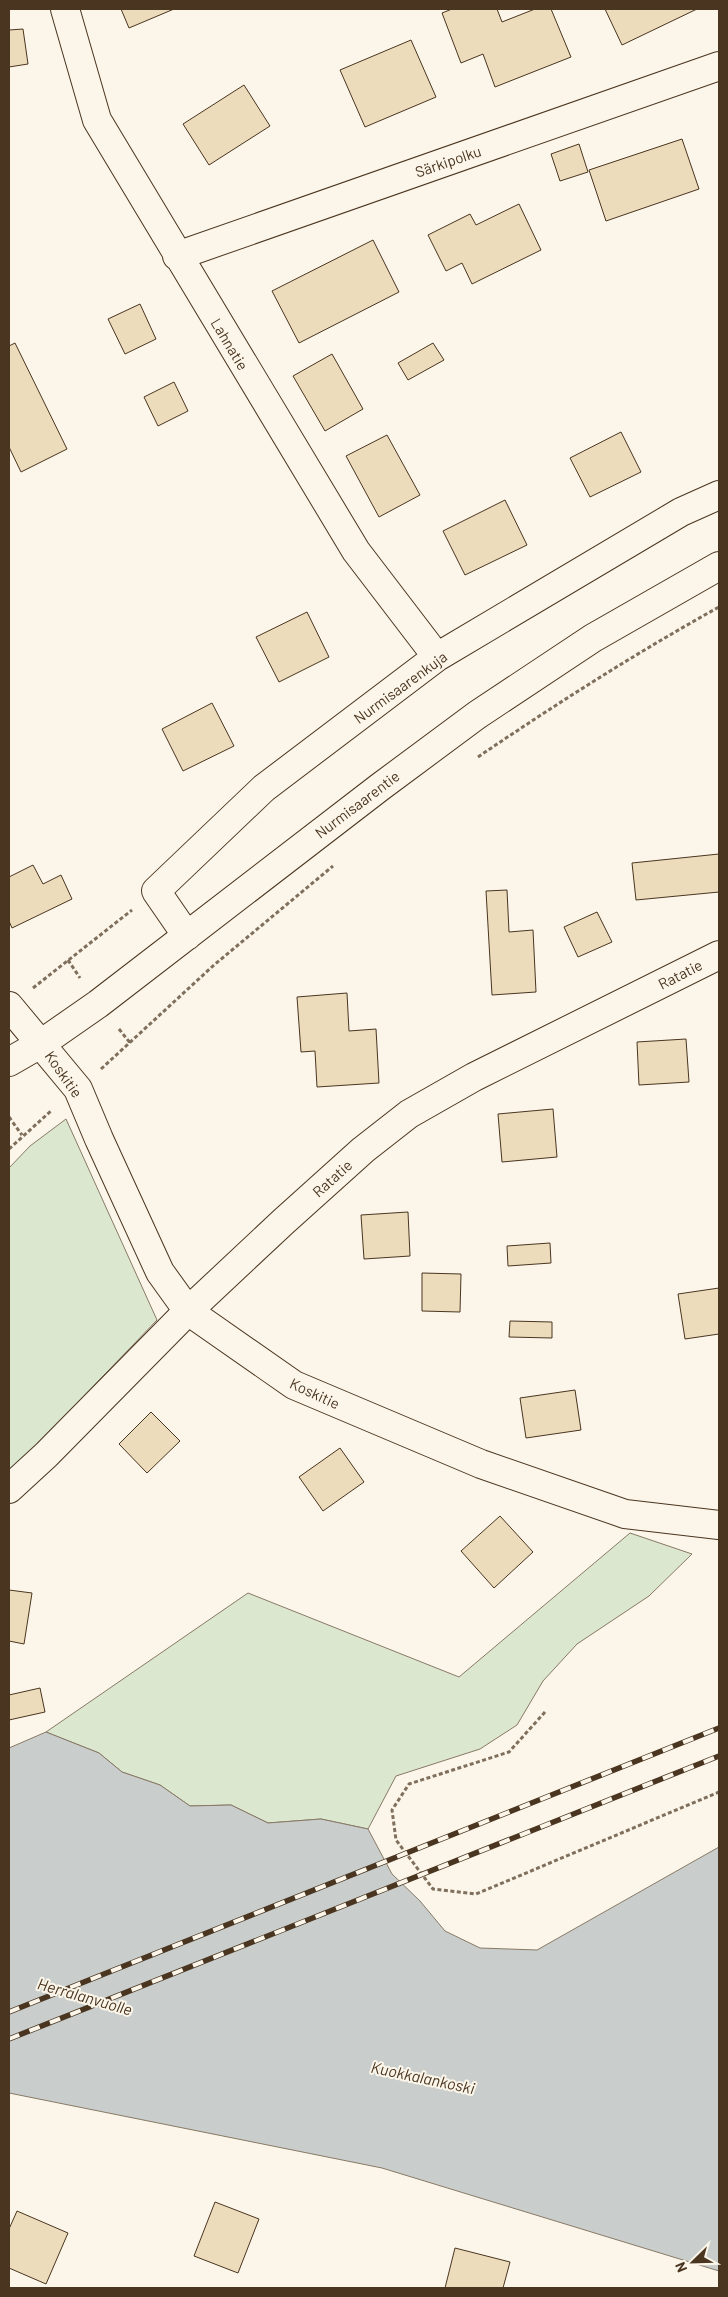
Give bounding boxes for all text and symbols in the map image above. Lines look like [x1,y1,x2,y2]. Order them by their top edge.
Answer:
street label: Särkipolku [413,141,483,181]
street label: Lahnatie [208,315,252,373]
street label: Nurmisaarenkuja [350,647,450,727]
street label: Nurmisaarentie [311,766,403,842]
street label: Ratatie [655,955,705,993]
street label: Koskitie [41,1047,87,1101]
street label: Ratatie [308,1156,356,1200]
street label: Koskitie [287,1374,343,1412]
water label: Herralanvuolle [35,1973,135,2019]
water label: Kuokkalankoski [369,2057,477,2097]
north arrow [668,2237,718,2287]
text: N [671,2260,690,2275]

